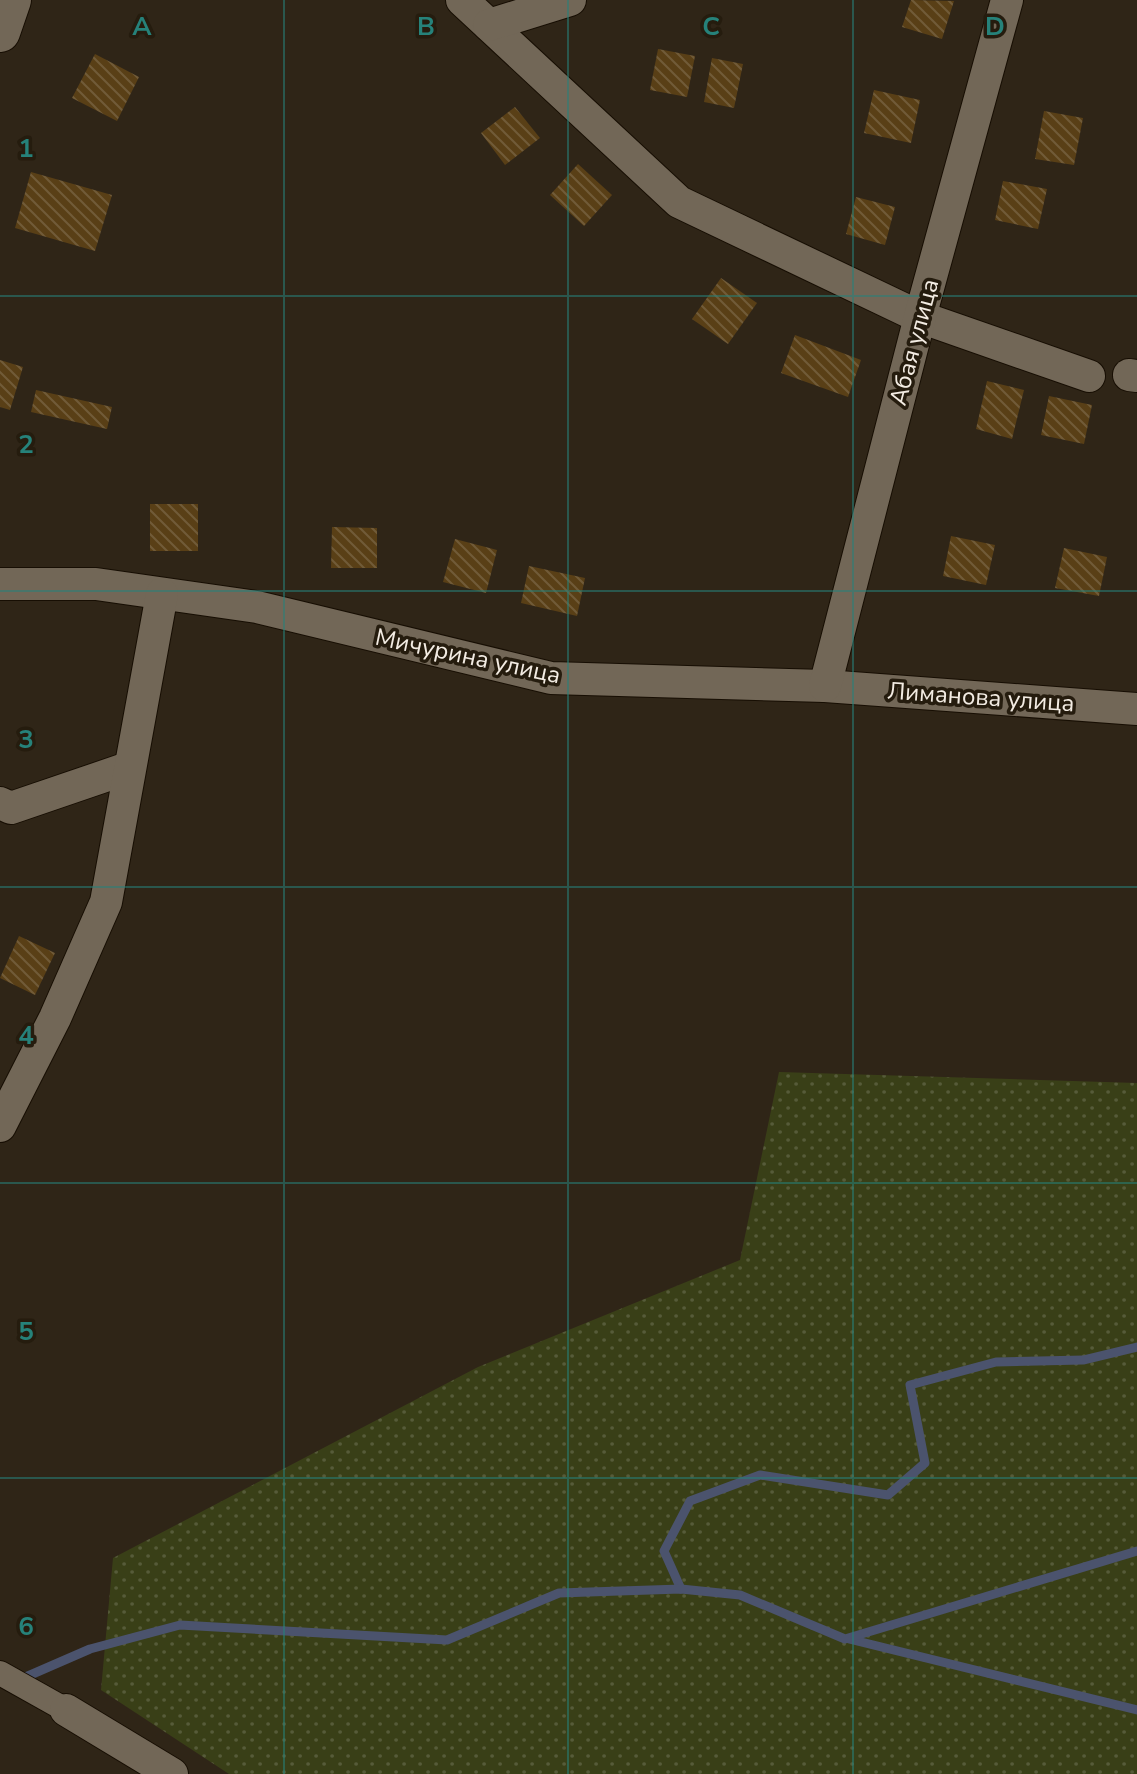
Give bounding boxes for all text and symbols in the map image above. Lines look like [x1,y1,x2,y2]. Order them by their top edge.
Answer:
text: A [132,9,152,44]
text: B [417,9,435,44]
text: C [702,9,720,44]
text: D [985,9,1005,44]
text: 1 [18,131,34,166]
street label: Абая улица [882,275,946,409]
text: 2 [18,427,34,462]
street label: Мичурина улица [372,621,564,691]
street label: Лиманова улица [886,675,1076,719]
text: 3 [18,722,34,757]
text: 4 [18,1018,34,1053]
text: 5 [18,1314,34,1349]
text: 6 [18,1609,34,1644]

